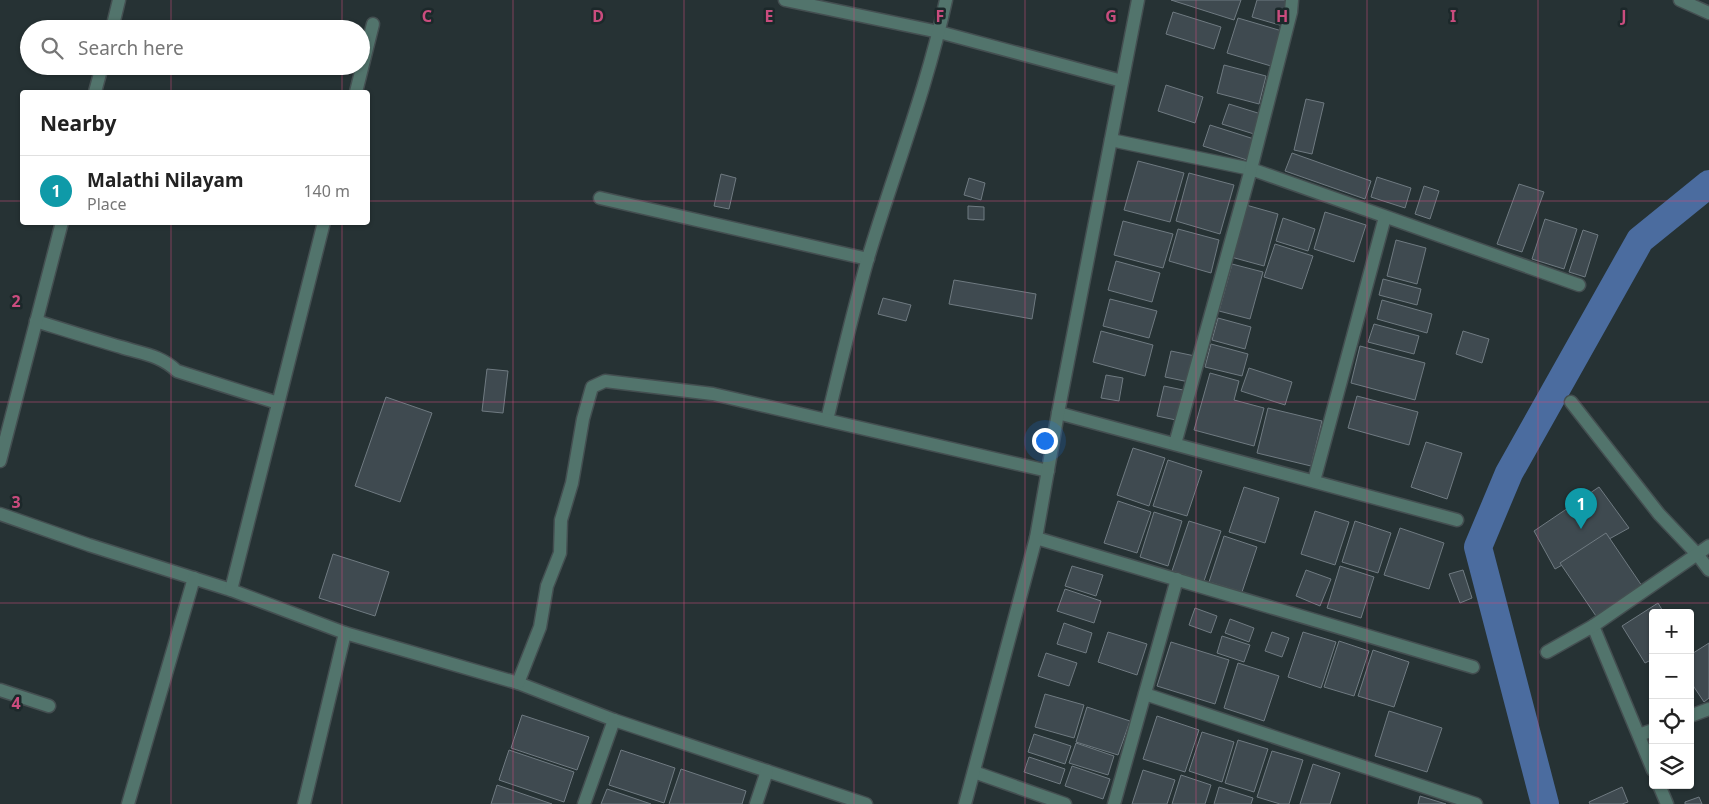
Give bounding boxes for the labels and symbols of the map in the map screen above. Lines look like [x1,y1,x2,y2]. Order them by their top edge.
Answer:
text: C [422,5,432,27]
text: D [592,5,604,27]
text: E [765,5,774,27]
text: F [936,5,944,27]
text: G [1105,5,1117,27]
text: H [1276,5,1288,27]
text: I [1450,5,1456,27]
text: J [1619,5,1627,27]
text: 2 [11,290,21,312]
your location [1032,428,1058,454]
pin: 1 [1565,488,1597,529]
text: 3 [11,491,21,513]
text: 4 [11,692,21,714]

